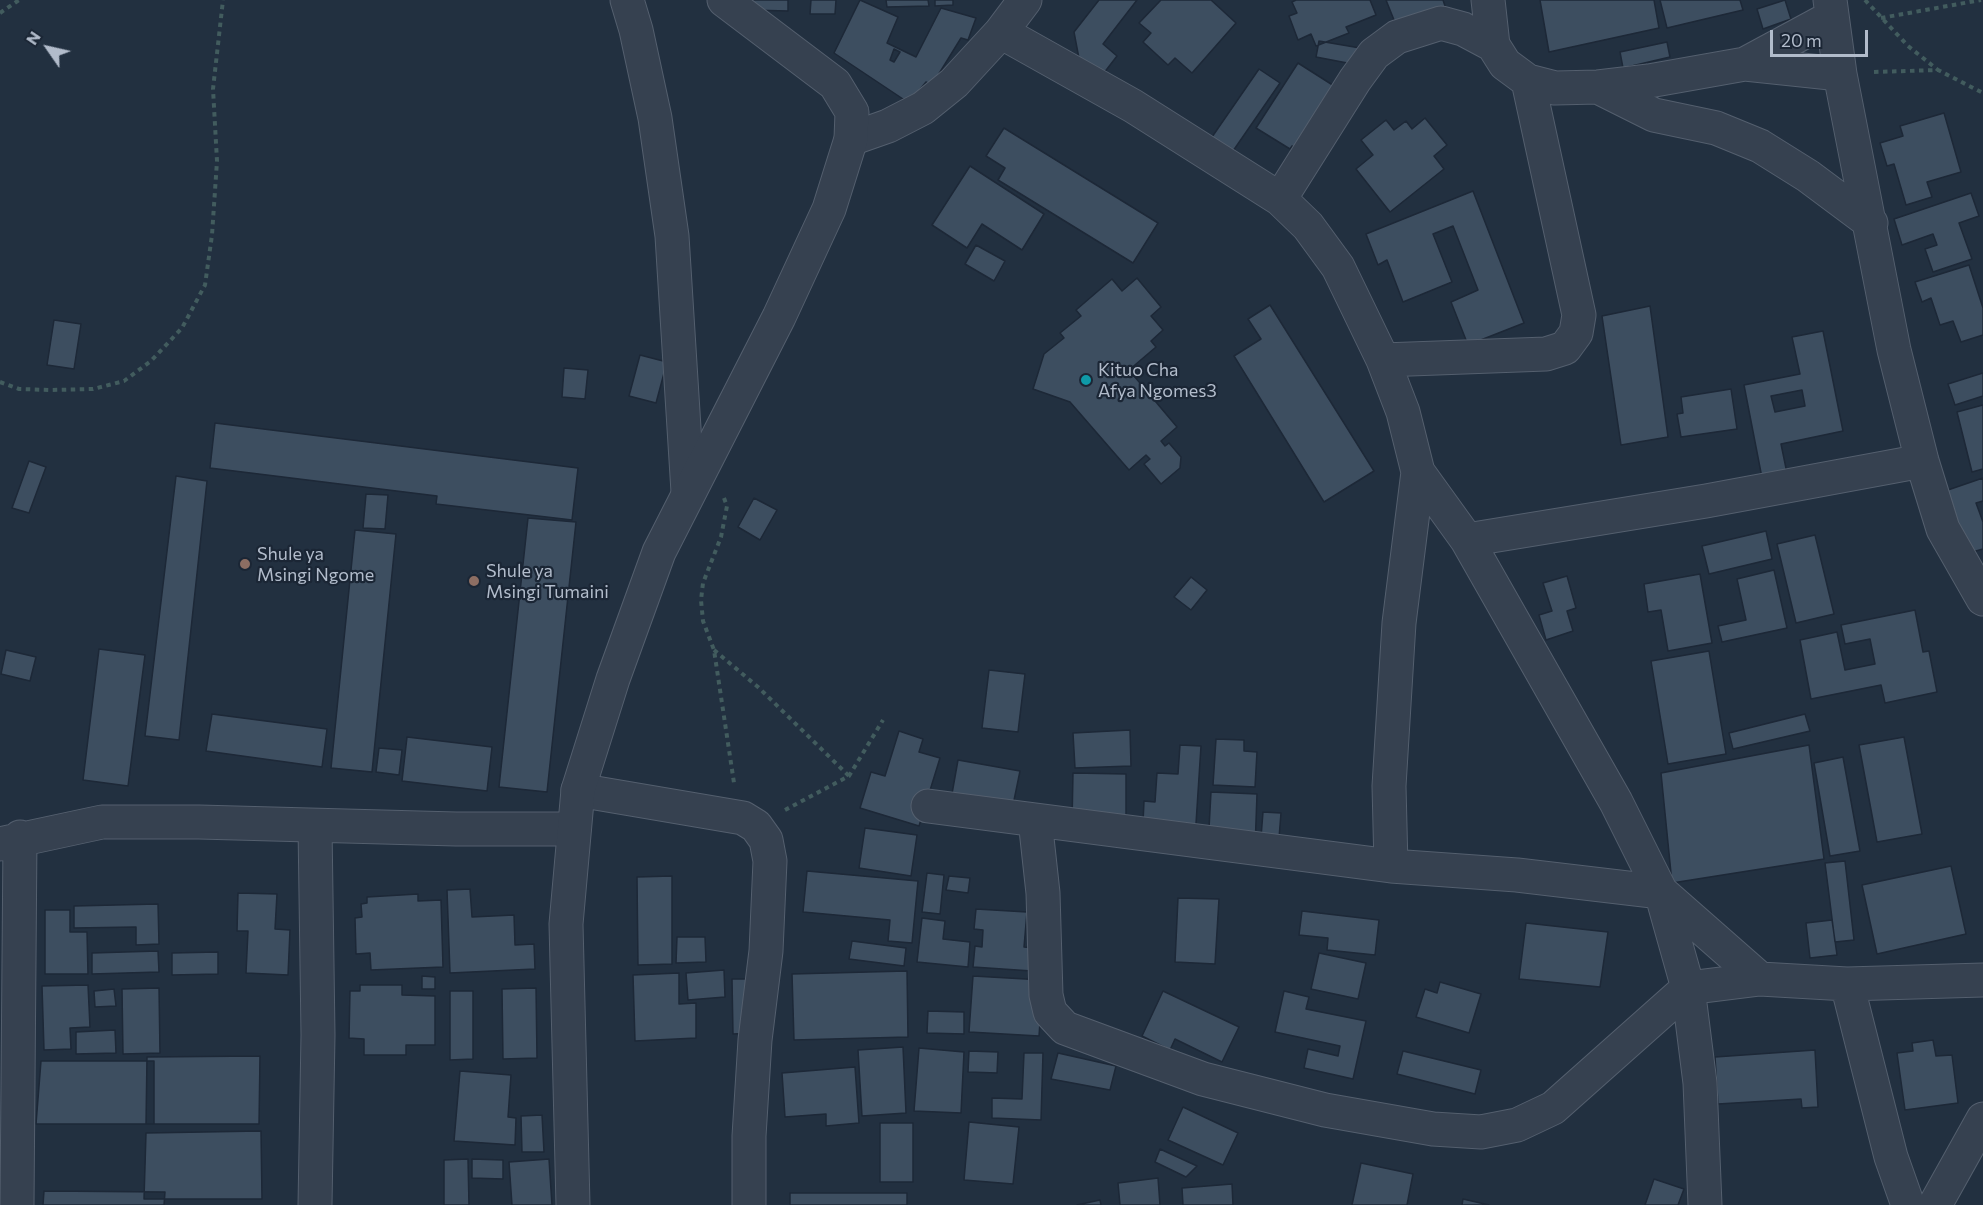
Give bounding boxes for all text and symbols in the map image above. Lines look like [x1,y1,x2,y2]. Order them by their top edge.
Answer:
north arrow [18,18,78,78]
scale bar [1773,18,1870,56]
text: N [21,27,44,48]
text: 20 m [1781,29,1822,51]
place label: Kituo Cha Afya Ngomes3 [1098,359,1217,401]
marker: Kituo Cha Afya Ngomes3 [1079,373,1093,387]
place label: Shule ya Msingi Ngome [257,543,374,586]
marker: Shule ya Msingi Ngome [238,557,252,571]
place label: Shule ya Msingi Tumaini [486,560,609,602]
marker: Shule ya Msingi Tumaini [467,574,481,588]

